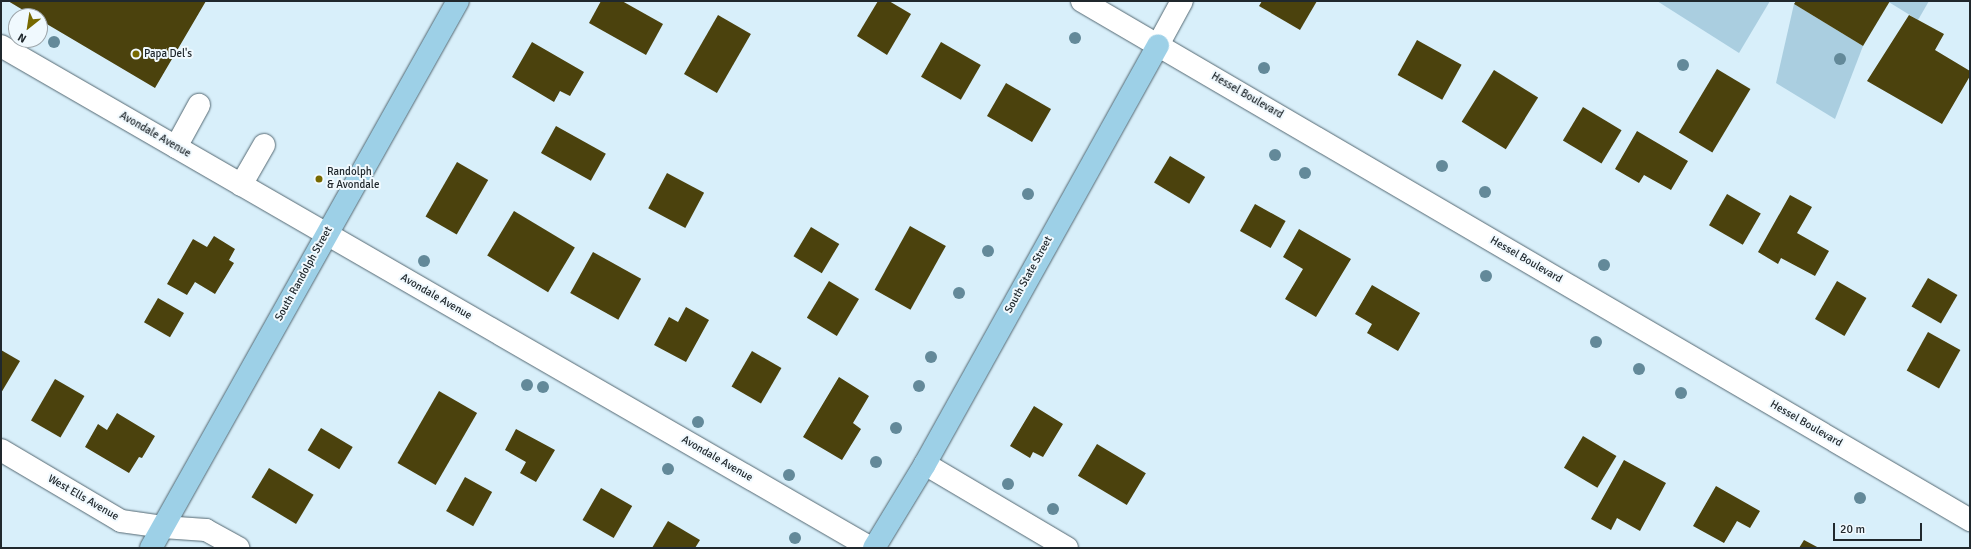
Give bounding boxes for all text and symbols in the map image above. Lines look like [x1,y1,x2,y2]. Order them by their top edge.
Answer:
north arrow [8,8,48,48]
text: N [16,30,29,46]
place label: Papa Del's [144,47,192,61]
marker: Papa Del's [131,49,141,59]
street label: Hessel Boulevard [1209,70,1285,122]
street label: Avondale Avenue [117,109,193,161]
place label: Randolph & Avondale [327,166,379,192]
marker: Randolph & Avondale [314,174,324,184]
street label: South Randolph Street [273,224,335,324]
street label: South State Street [1002,234,1056,316]
street label: Hessel Boulevard [1488,234,1564,286]
street label: Avondale Avenue [398,271,474,323]
street label: Hessel Boulevard [1768,398,1844,450]
street label: Avondale Avenue [679,433,755,485]
street label: West Ells Avenue [45,472,121,524]
scale bar [1835,515,1924,541]
text: 20 m [1840,522,1865,537]

